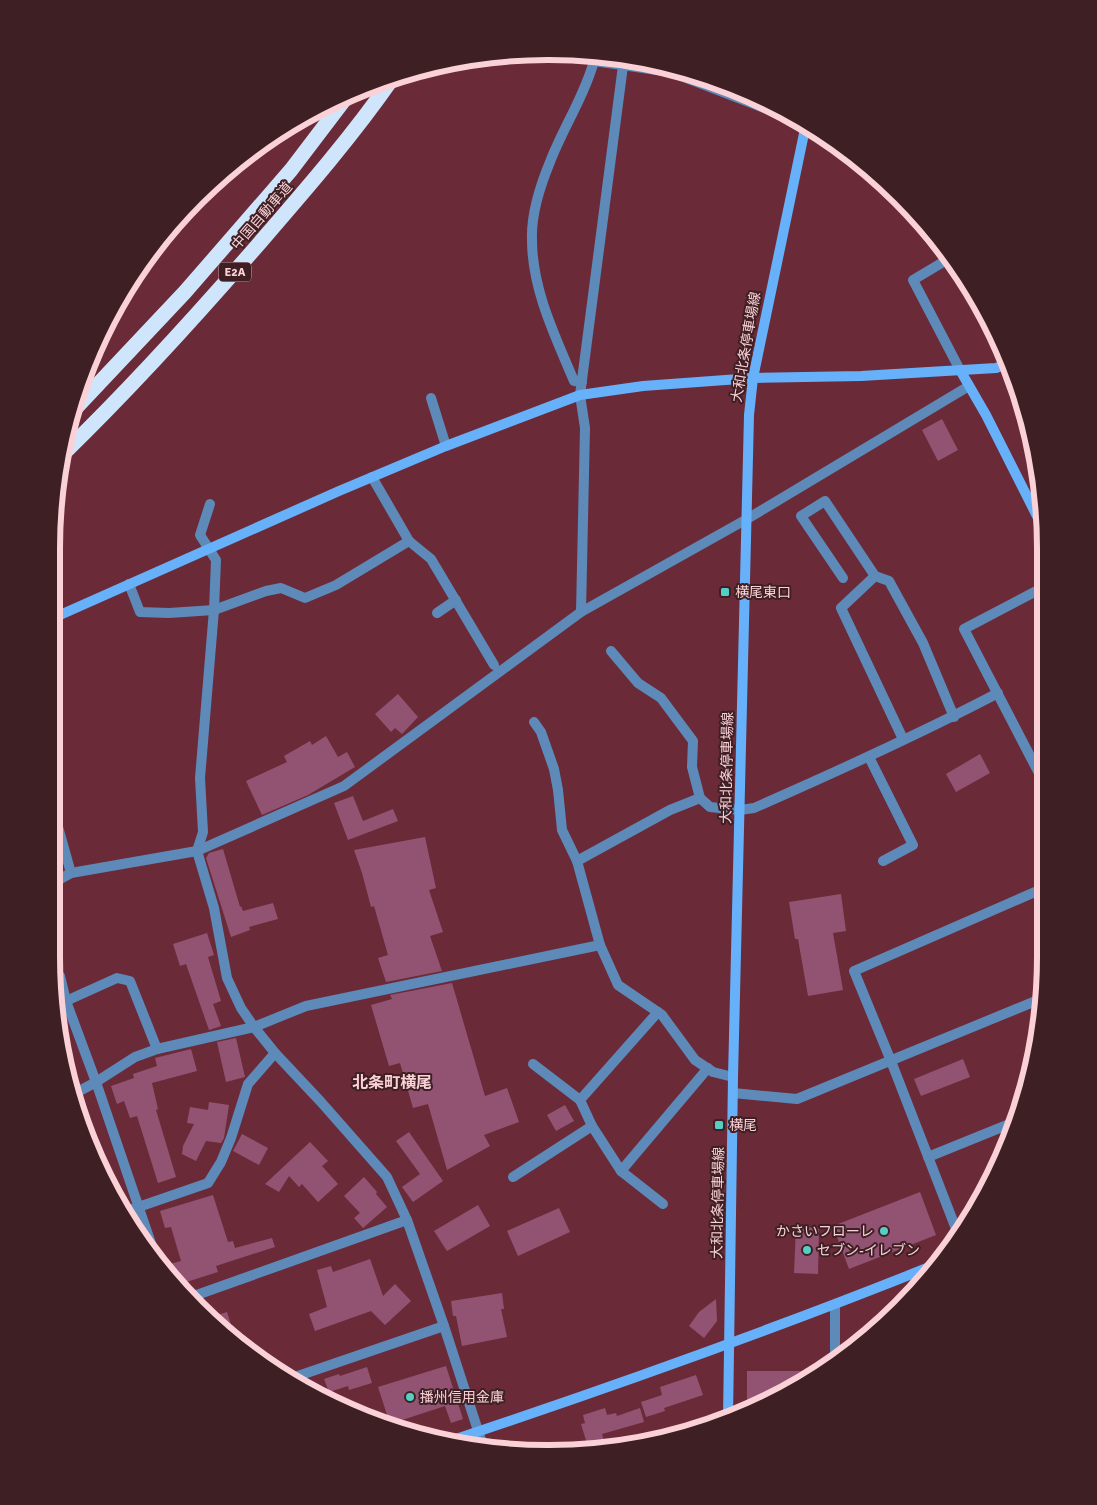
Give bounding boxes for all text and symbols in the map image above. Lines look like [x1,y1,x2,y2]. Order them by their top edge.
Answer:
street label: 中国自動車道 [228,179,296,253]
road number: E2A [219,262,251,282]
street label: 大和北条停車場線 [728,290,764,404]
place label: 横尾東口 [735,584,791,601]
marker: 横尾東口 [719,586,731,598]
street label: 大和北条停車場線 [718,712,736,824]
district label: 北条町横尾 [352,1073,432,1093]
place label: 横尾 [729,1117,757,1134]
marker: 横尾 [713,1119,725,1131]
street label: 大和北条停車場線 [709,1147,727,1259]
place label: かさいフローレ [776,1223,874,1240]
marker: かさいフローレ [878,1225,890,1237]
place label: セブン-イレブン [817,1242,920,1259]
marker: セブン-イレブン [801,1244,813,1256]
place label: 播州信用金庫 [420,1389,504,1406]
marker: 播州信用金庫 [404,1391,416,1403]

